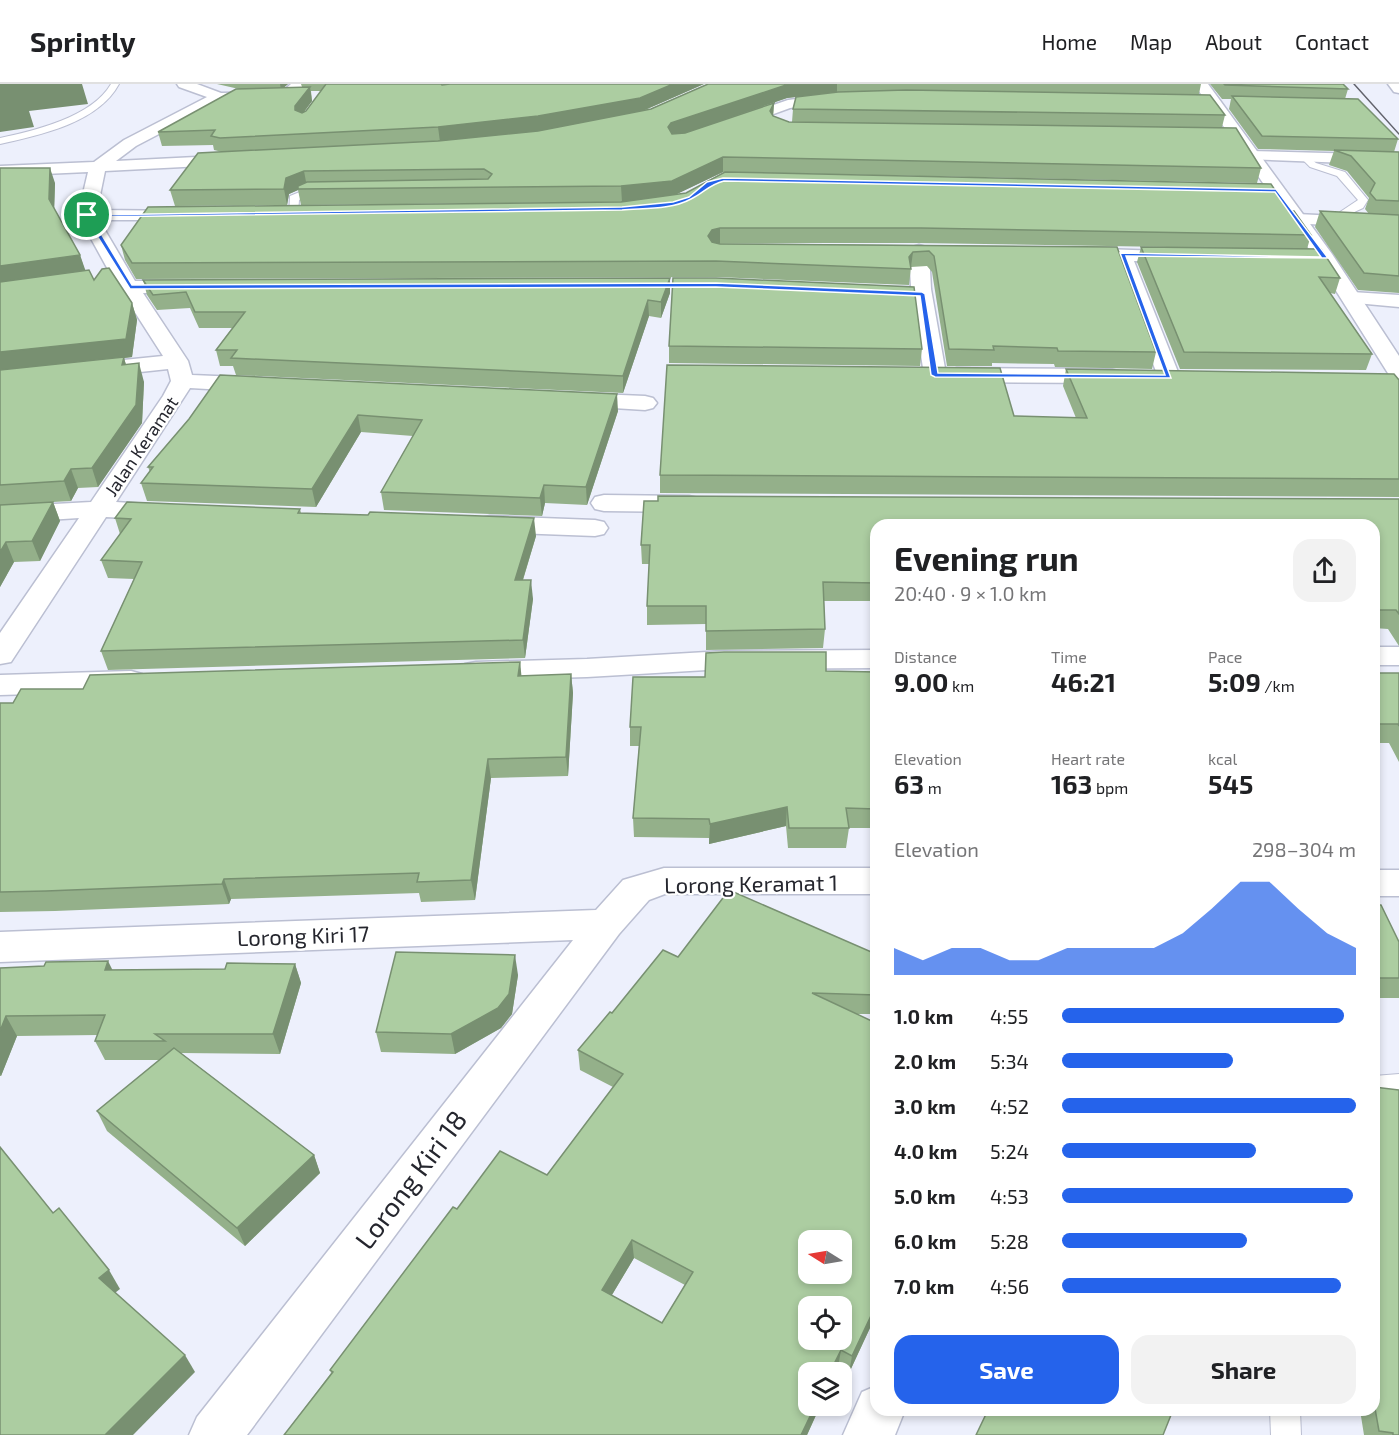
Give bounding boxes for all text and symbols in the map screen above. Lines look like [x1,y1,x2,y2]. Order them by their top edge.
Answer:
text: Sprintly [30,24,136,58]
text: Home [1041,29,1097,54]
text: Map [1130,29,1172,54]
text: About [1205,29,1262,54]
text: Contact [1295,29,1369,54]
pin [61,189,112,240]
icon: arrive [70,198,103,231]
street label: Jalan Keramat [100,392,182,500]
text: Evening run [894,538,1079,578]
button: share [1293,539,1356,602]
text: 20:40 · 9 × 1.0 km [894,581,1047,605]
text: Distance [894,647,957,666]
text: Time [1051,647,1087,666]
text: Pace [1208,647,1242,666]
text: 9.00 [894,666,949,697]
text: 46:21 [1051,666,1116,697]
text: 5:09 [1208,666,1261,697]
text: km [949,676,974,695]
text: /km [1261,676,1295,695]
text: Elevation [894,749,962,768]
text: Heart rate [1051,749,1125,768]
text: kcal [1208,749,1237,768]
text: 63 [894,768,924,799]
text: 163 [1051,768,1092,799]
text: 545 [1208,768,1253,799]
text: m [924,778,942,797]
text: bpm [1092,778,1128,797]
text: Elevation [894,837,979,861]
text: 298–304 m [1252,837,1356,861]
street label: Lorong Keramat 1 [664,868,838,898]
street label: Lorong Kiri 17 [236,920,370,950]
text: 1.0 km [894,1004,953,1028]
text: 4:55 [990,1004,1028,1028]
text: 2.0 km [894,1049,956,1073]
text: 5:34 [990,1049,1029,1073]
text: 3.0 km [894,1094,956,1118]
text: 4:52 [990,1094,1029,1118]
street label: Lorong Kiri 18 [348,1103,473,1255]
text: 4.0 km [894,1139,957,1163]
text: 5:24 [990,1139,1029,1163]
text: 5.0 km [894,1184,956,1208]
text: 4:53 [990,1184,1029,1208]
text: 6.0 km [894,1229,956,1253]
text: 5:28 [990,1229,1029,1253]
north arrow [798,1230,852,1284]
map controls [798,1230,852,1416]
text: 7.0 km [894,1274,954,1298]
text: 4:56 [990,1274,1029,1298]
button: locate [798,1296,852,1350]
button: Save [894,1335,1119,1404]
button: Share [1131,1335,1356,1404]
button: layers [798,1362,852,1416]

